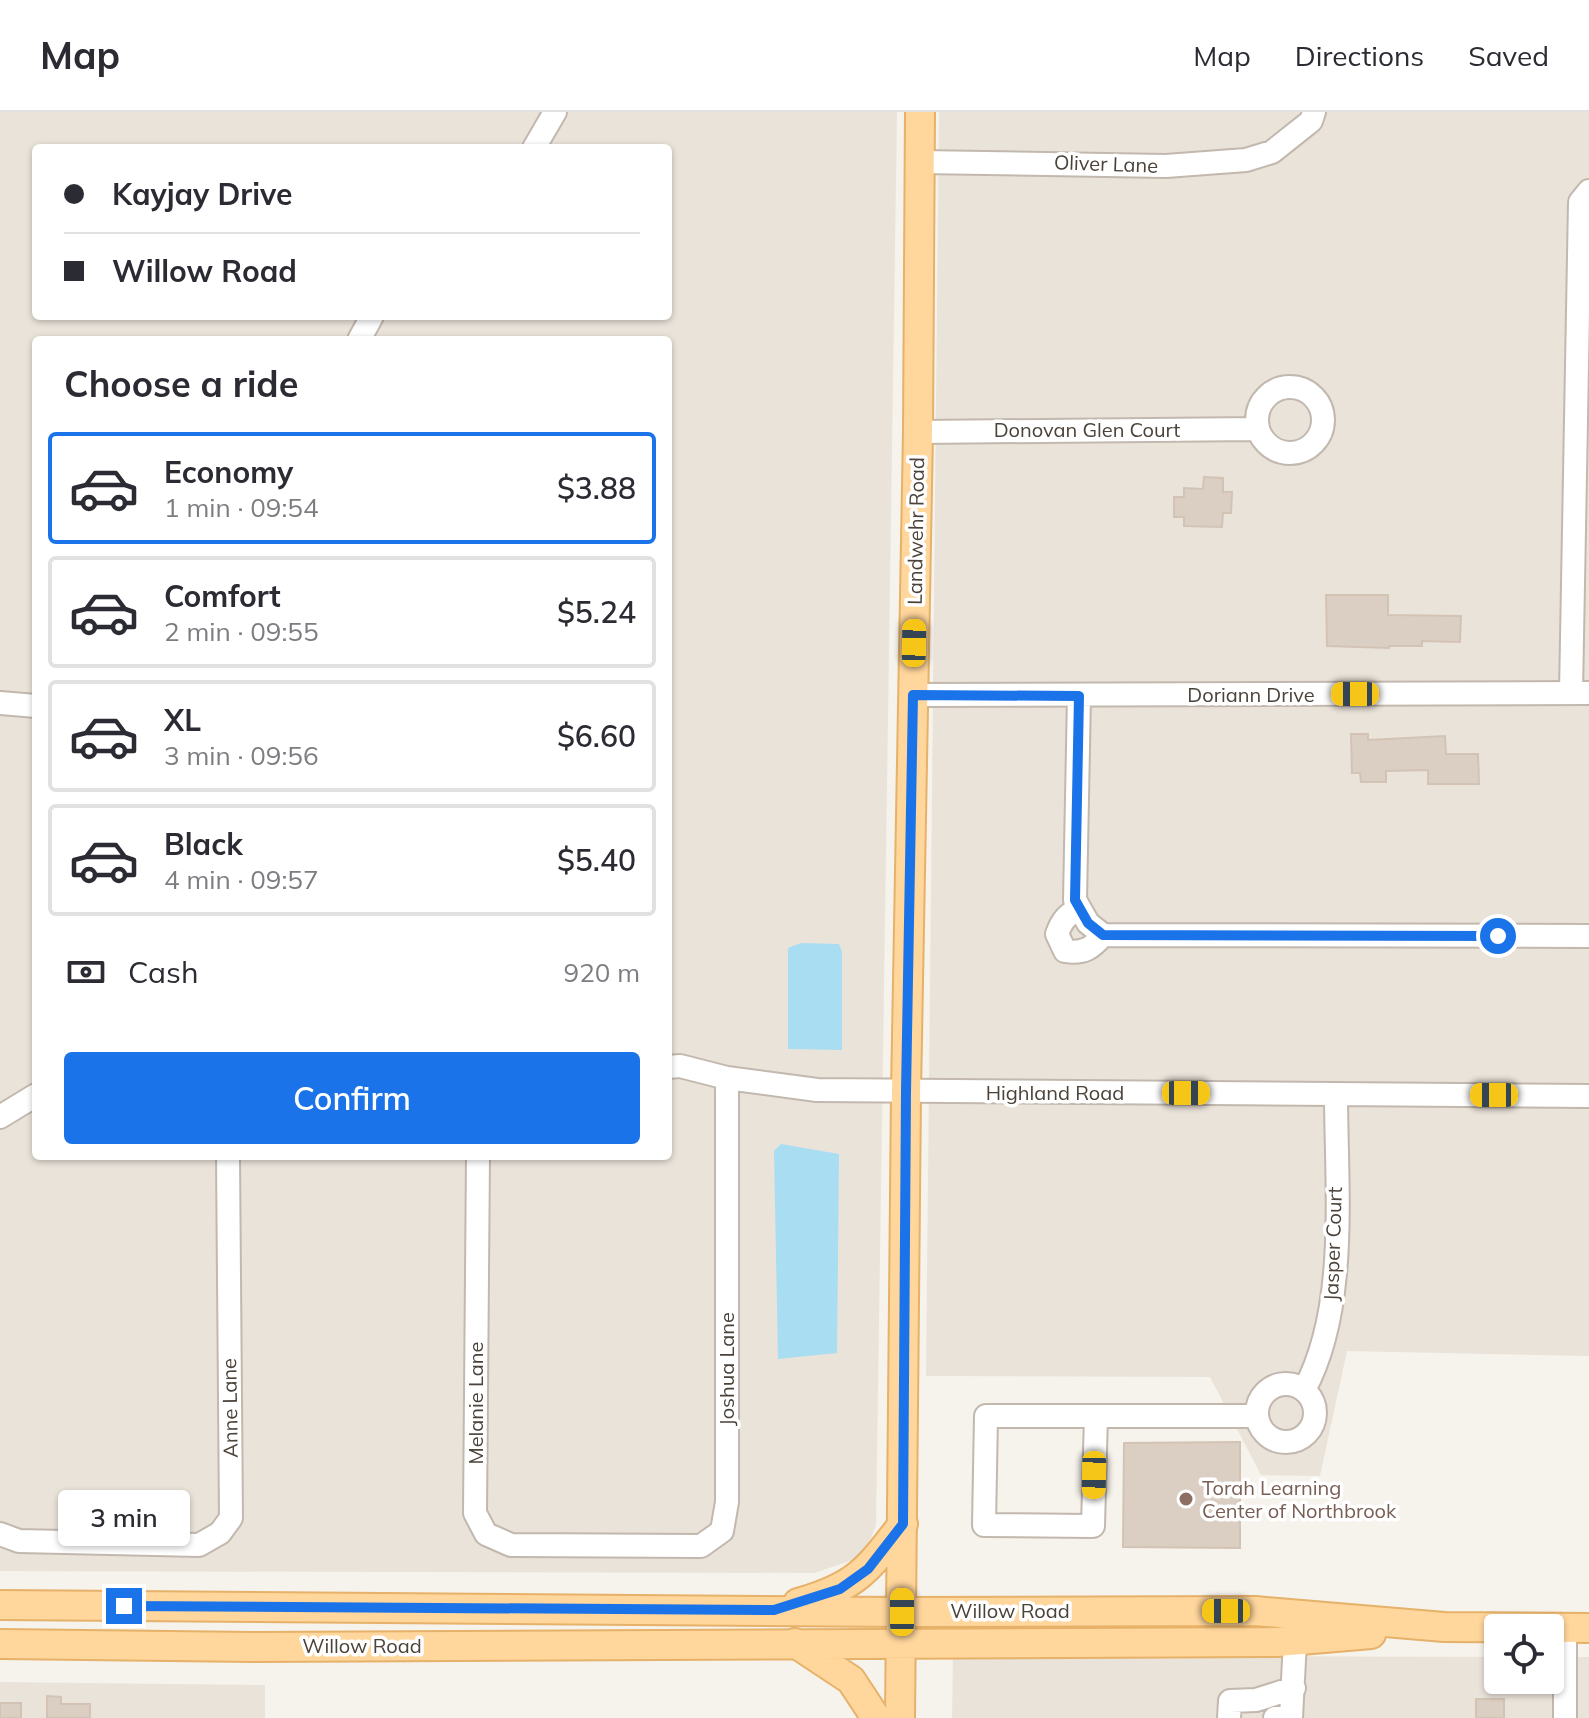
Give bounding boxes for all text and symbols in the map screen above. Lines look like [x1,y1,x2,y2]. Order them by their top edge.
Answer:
text: Map [40,31,120,79]
text: Map [1193,38,1251,73]
text: Directions [1295,38,1424,73]
text: Saved [1468,38,1549,73]
street label: Oliver Lane [1053,149,1159,178]
text: Kayjay Drive [112,175,292,213]
text: Willow Road [112,252,297,290]
text: Choose a ride [64,361,298,406]
street label: Donovan Glen Court [994,417,1180,442]
icon: car [68,452,140,524]
text: Economy [164,453,293,491]
street label: Landwehr Road [902,457,929,605]
text: $3.88 [557,469,636,507]
text: 1 min · 09:54 [164,491,319,524]
icon: car [68,576,140,648]
text: Comfort [164,577,281,615]
text: $5.24 [557,593,636,631]
text: 2 min · 09:55 [164,615,319,648]
car [902,619,926,667]
street label: Doriann Drive [1187,682,1315,707]
car [1331,682,1379,706]
icon: car [68,700,140,772]
text: XL [164,701,201,739]
text: $6.60 [557,717,636,755]
text: 3 min · 09:56 [164,739,319,772]
icon: car [68,824,140,896]
text: Black [164,825,243,863]
text: $5.40 [557,841,636,879]
text: 4 min · 09:57 [164,863,319,896]
route start [1480,918,1516,954]
icon: cash [64,950,108,994]
text: Cash [128,953,199,991]
text: 920 m [564,956,640,989]
button: Confirm [64,1052,640,1144]
street label: Highland Road [986,1080,1124,1105]
car [1162,1081,1210,1105]
car [1470,1083,1518,1107]
street label: Jasper Court [1318,1186,1347,1302]
street label: Joshua Lane [714,1312,739,1426]
street label: Melanie Lane [463,1342,488,1464]
street label: Anne Lane [216,1358,243,1458]
car [1082,1451,1106,1499]
place label: Torah Learning Center of Northbrook [1202,1475,1397,1523]
callout: 3 min [58,1490,190,1546]
marker: Torah Learning Center of Northbrook [1177,1490,1195,1508]
text: 3 min [90,1501,158,1534]
route end [106,1588,142,1624]
car [890,1588,914,1636]
street label: Willow Road [950,1598,1070,1623]
car [1202,1599,1250,1623]
map controls [1484,1614,1564,1694]
button: locate [1484,1614,1564,1694]
street label: Willow Road [302,1633,422,1658]

